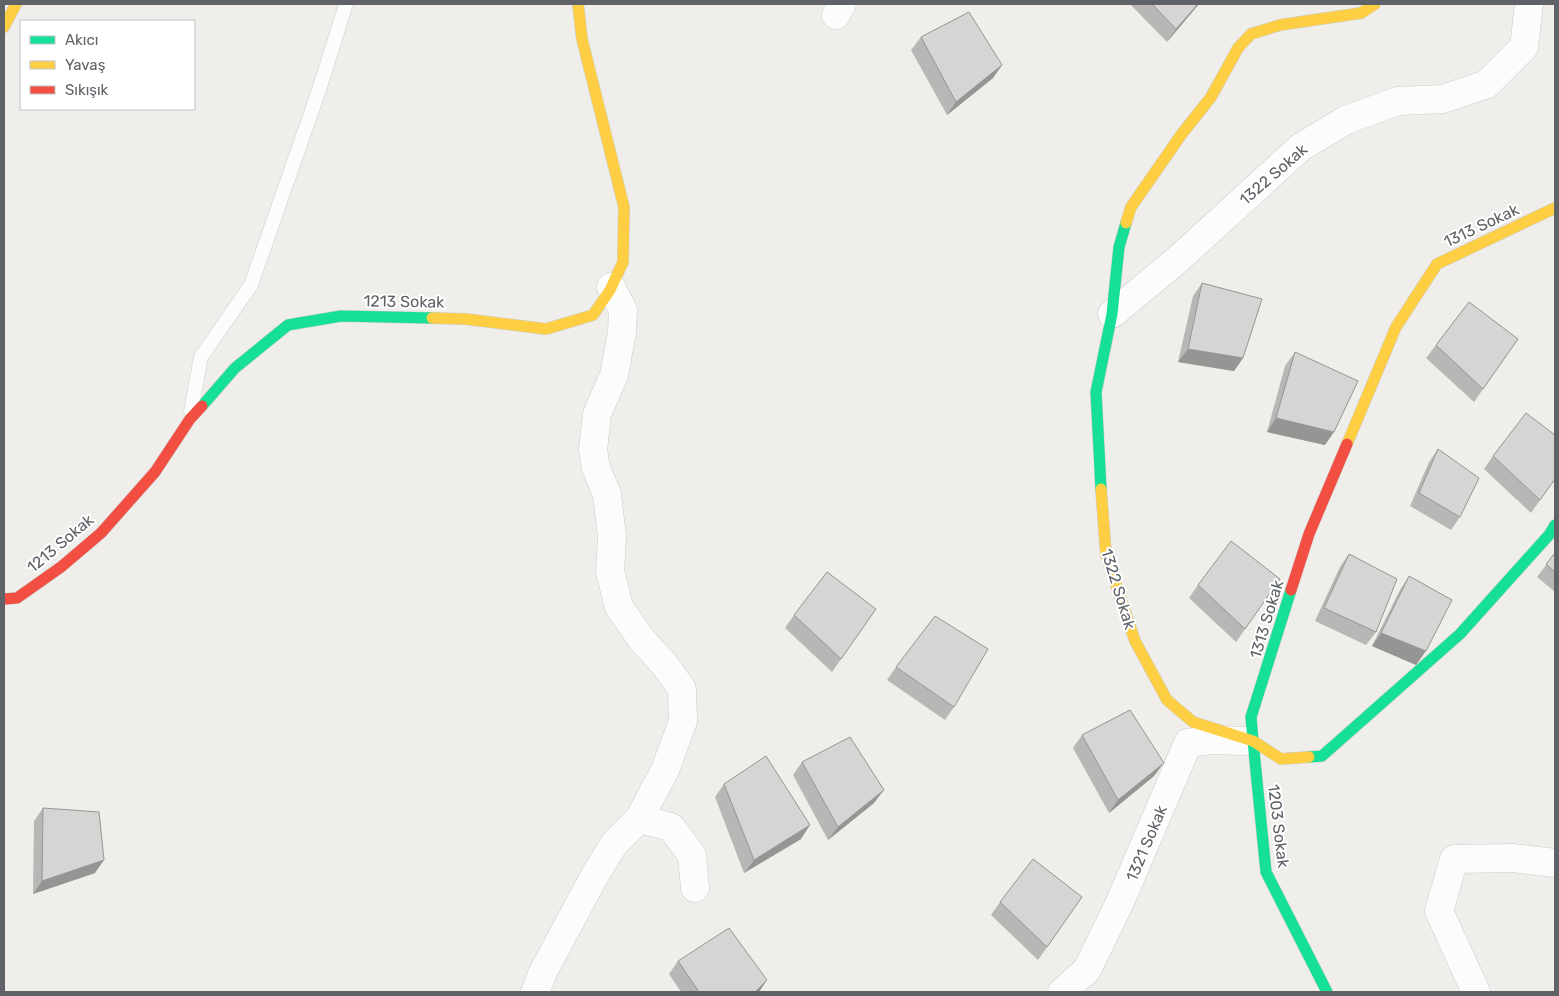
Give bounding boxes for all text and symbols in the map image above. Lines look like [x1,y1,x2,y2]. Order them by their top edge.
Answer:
legend [20,20,195,110]
text: Akıcı [65,31,98,49]
text: Yavaş [65,56,106,74]
text: Sıkışık [65,81,109,99]
street label: 1322 Sokak [1236,139,1312,209]
street label: 1313 Sokak [1441,199,1523,251]
street label: 1213 Sokak [363,291,445,312]
street label: 1213 Sokak [23,510,98,577]
street label: 1322 Sokak [1097,546,1140,633]
street label: 1313 Sokak [1246,577,1288,661]
street label: 1203 Sokak [1264,783,1293,870]
street label: 1321 Sokak [1122,802,1171,884]

